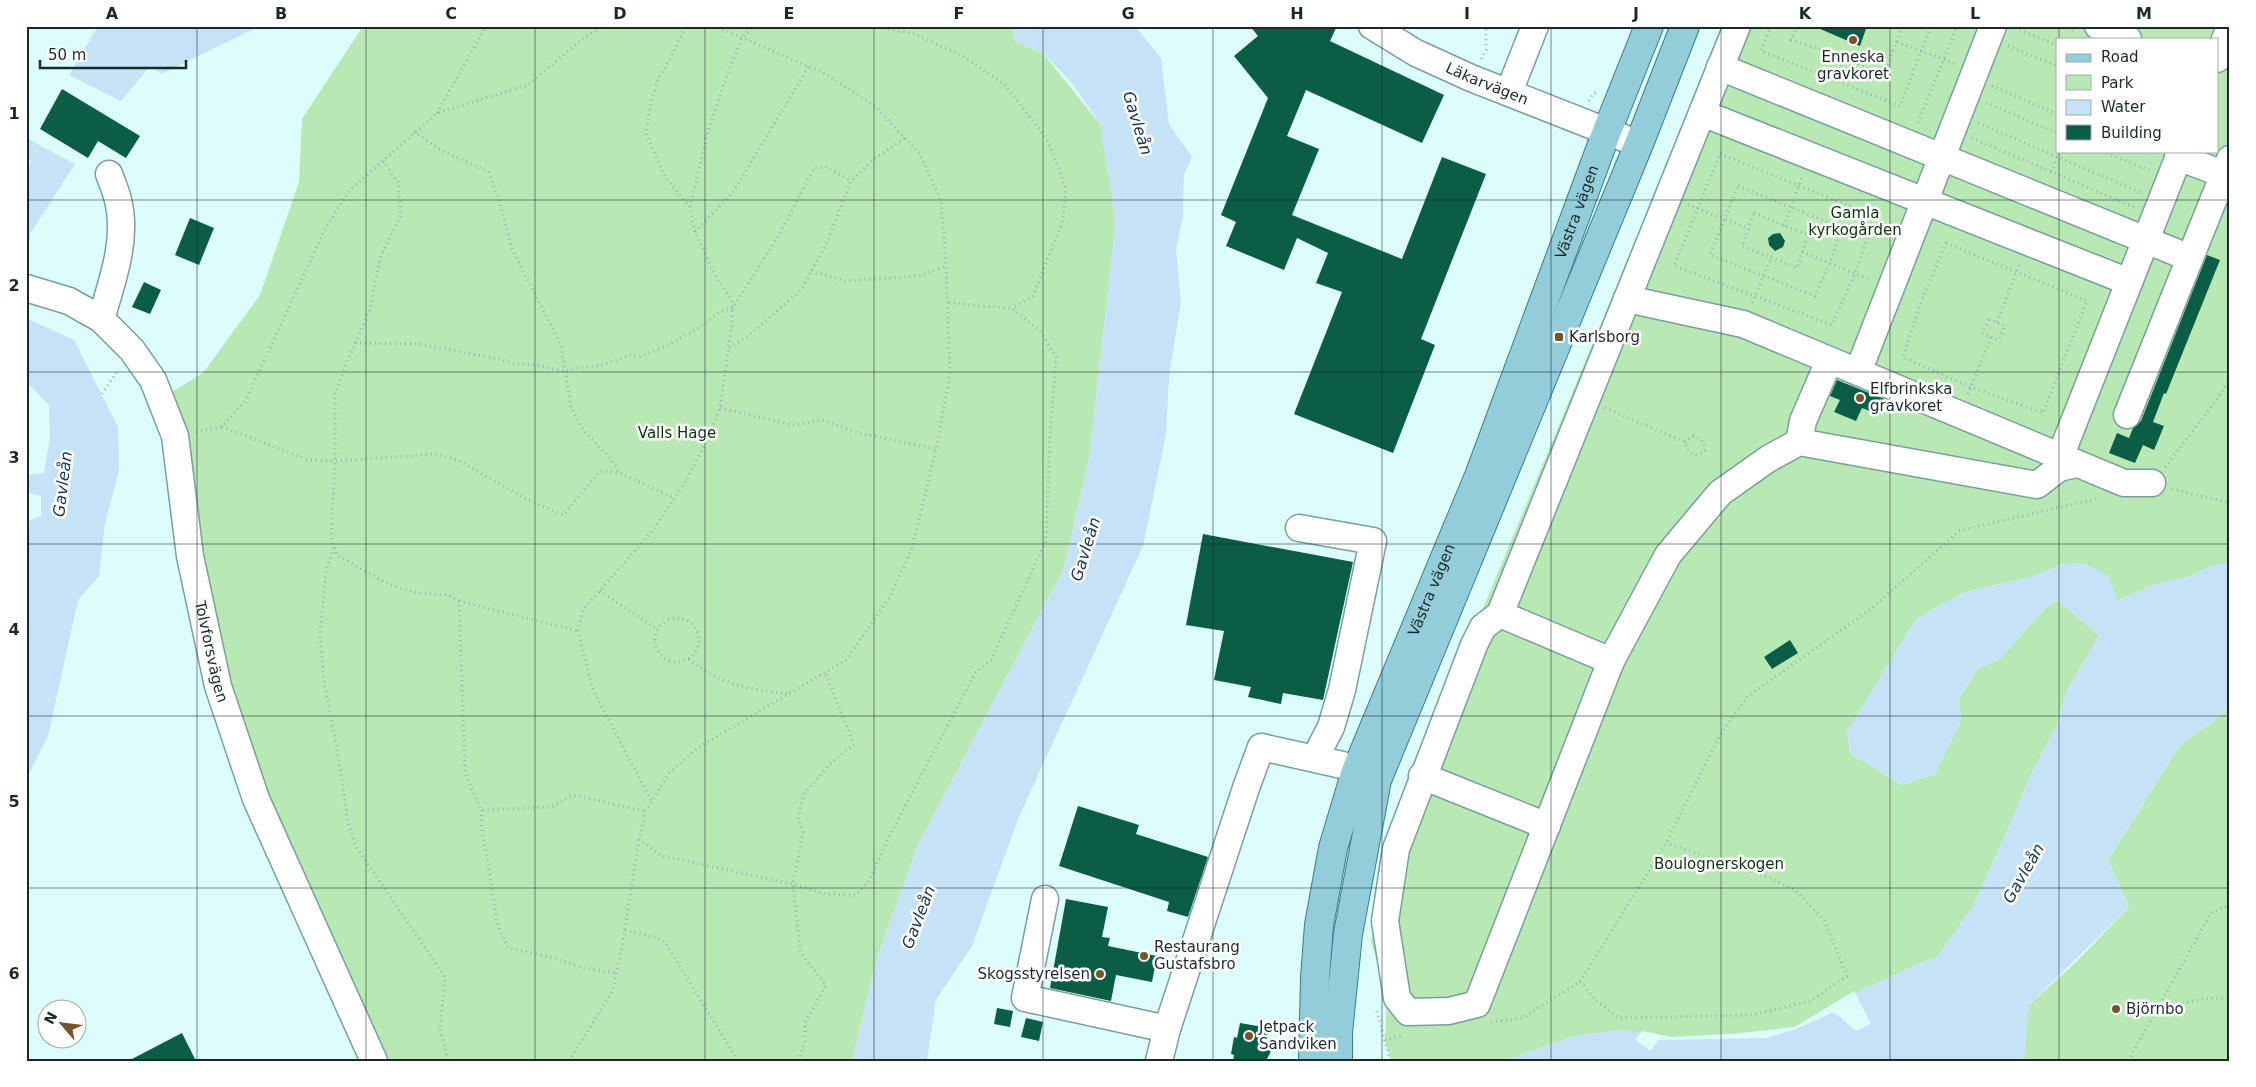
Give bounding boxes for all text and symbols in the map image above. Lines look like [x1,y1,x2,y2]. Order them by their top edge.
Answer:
text: A [106,4,119,23]
text: B [275,4,287,23]
text: C [445,4,457,23]
text: D [613,4,627,23]
text: E [784,4,794,23]
text: F [954,4,964,23]
text: G [1121,4,1135,23]
text: H [1290,4,1304,23]
text: I [1464,4,1470,23]
text: J [1632,4,1639,23]
text: K [1799,4,1812,23]
text: L [1970,4,1980,23]
text: M [2136,4,2152,23]
marker: Enneska gravkoret [1847,34,1859,46]
scale bar [40,38,186,70]
legend [2056,38,2218,152]
text: 50 m [48,46,86,64]
place label: Enneska gravkoret [1817,48,1889,83]
text: Road [2101,48,2139,66]
street label: Läkarvägen [1443,59,1531,109]
text: Park [2101,74,2134,92]
water label: Gavleån [1119,89,1156,157]
text: Water [2101,98,2146,116]
text: 1 [8,104,20,123]
text: Building [2101,124,2162,142]
street label: Västra vägen [1551,163,1603,261]
park label: Gamla kyrkogården [1808,204,1902,239]
text: 2 [8,276,20,295]
place label: Karlsborg [1569,328,1640,346]
marker: Karlsborg [1553,331,1565,343]
place label: Elfbrinkska gravkoret [1870,380,1952,415]
marker: Elfbrinkska gravkoret [1854,392,1866,404]
park label: Valls Hage [638,424,716,442]
text: 3 [8,448,20,467]
water label: Gavleån [49,450,76,518]
water label: Gavleån [1067,515,1104,583]
street label: Västra vägen [1404,541,1459,639]
street label: Tolvforsvägen [191,598,232,705]
text: 4 [8,620,20,639]
text: 5 [8,792,20,811]
water label: Gavleån [1999,840,2048,907]
park label: Boulognerskogen [1654,855,1784,873]
water label: Gavleån [898,883,939,951]
place label: Restaurang Gustafsbro [1154,938,1240,973]
marker: Restaurang Gustafsbro [1138,950,1150,962]
text: 6 [8,964,20,983]
place label: Skogsstyrelsen [977,965,1090,983]
marker: Skogsstyrelsen [1094,968,1106,980]
north arrow [38,1000,88,1050]
place label: Björnbo [2126,1000,2184,1018]
marker: Björnbo [2110,1003,2122,1015]
text: N [41,1009,60,1027]
place label: Jetpack Sandviken [1258,1018,1337,1053]
marker: Jetpack Sandviken [1243,1030,1255,1042]

